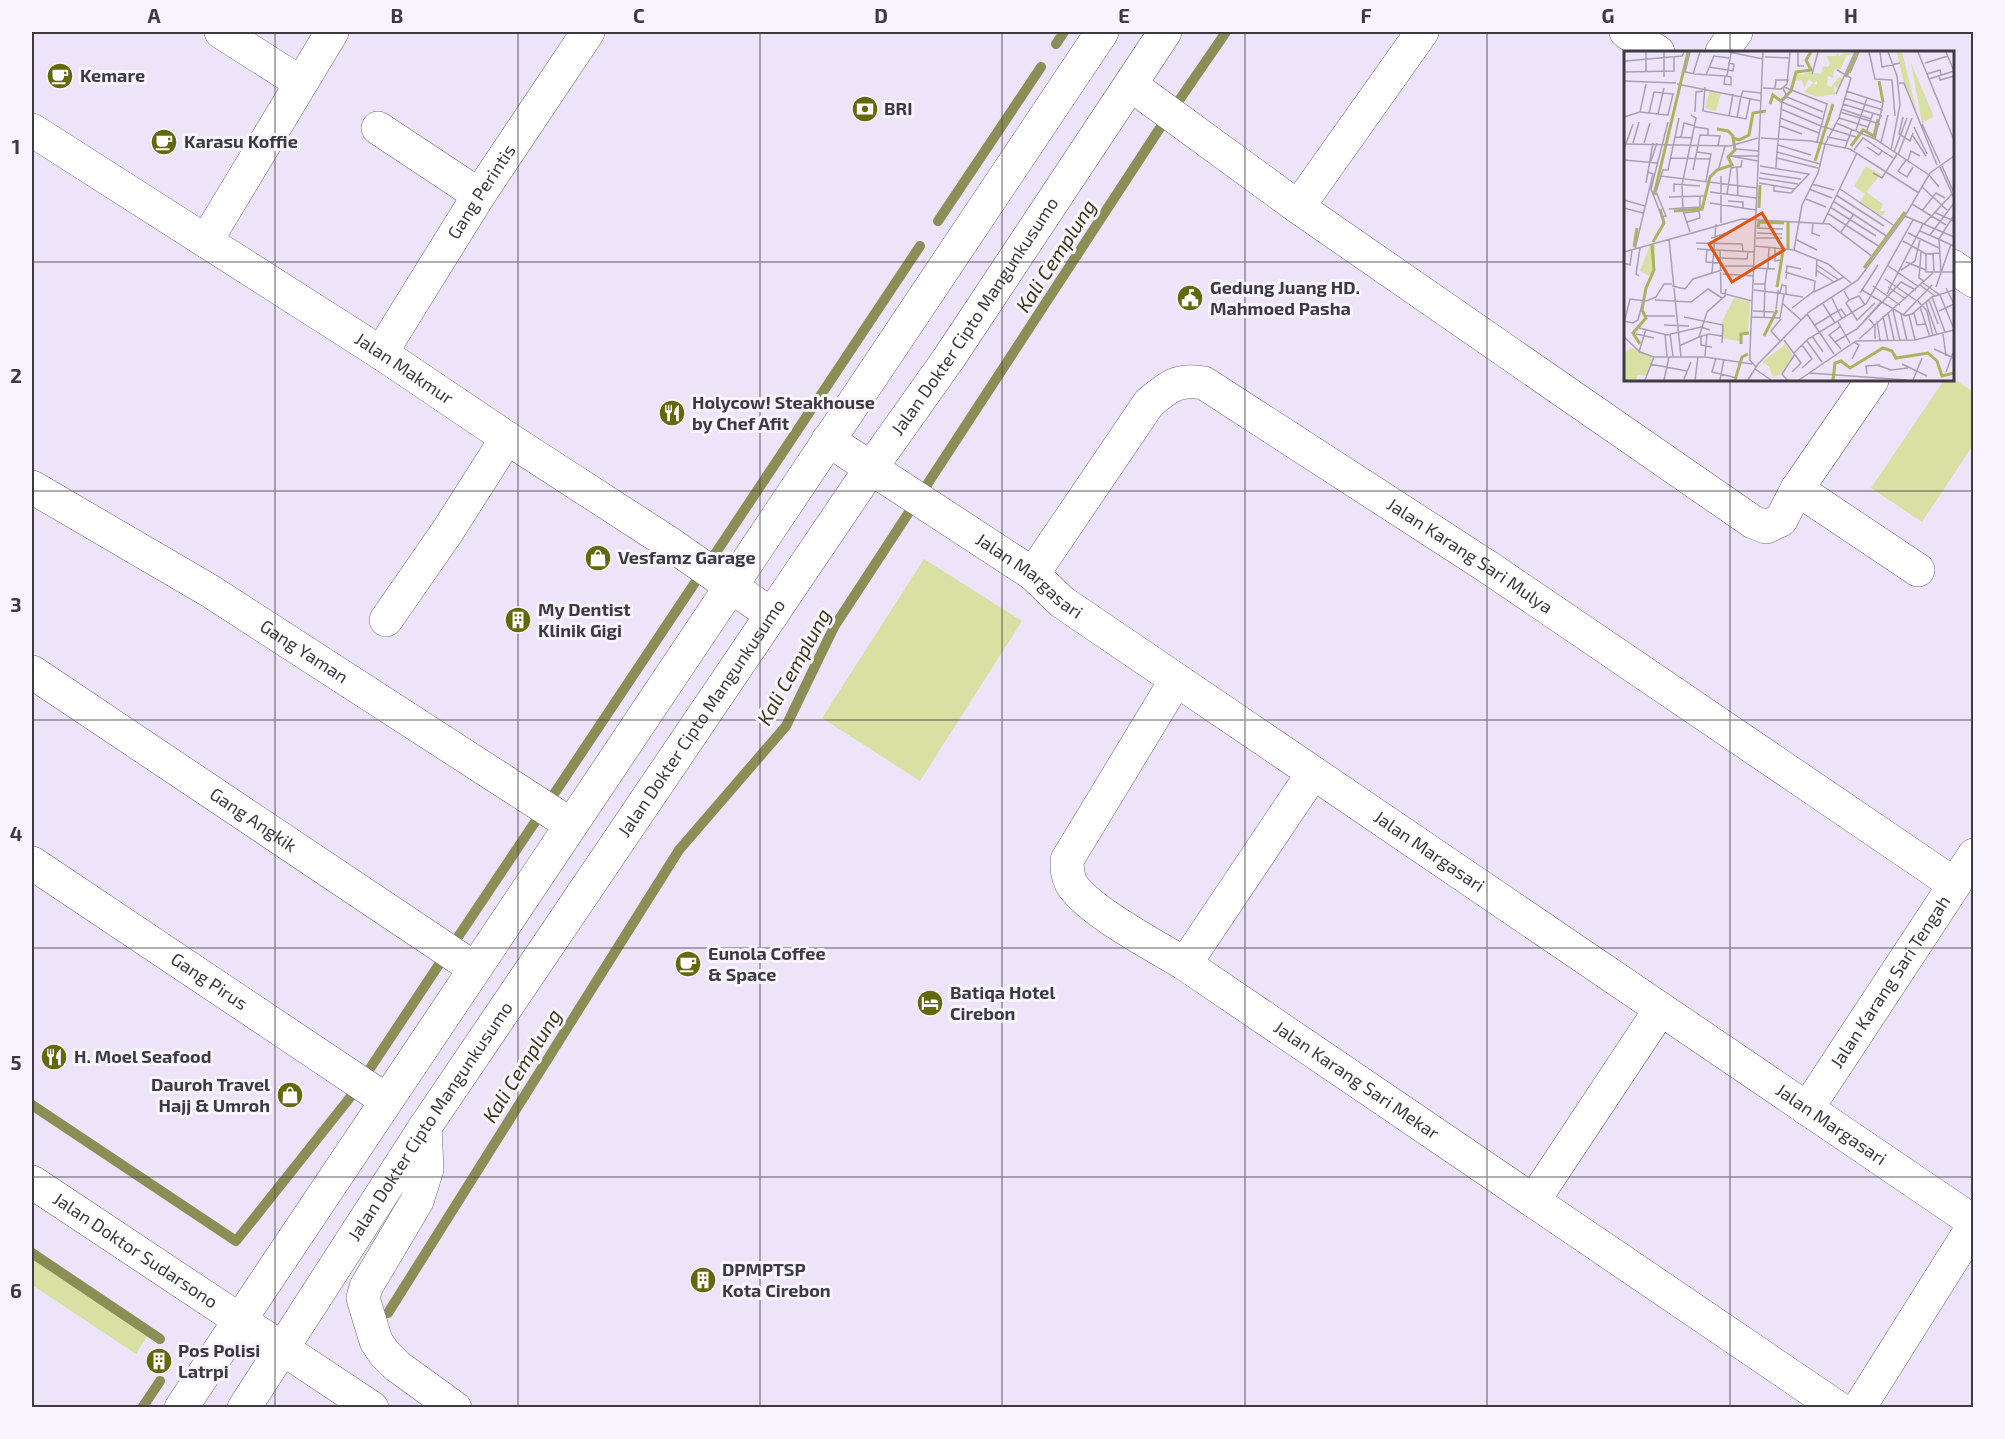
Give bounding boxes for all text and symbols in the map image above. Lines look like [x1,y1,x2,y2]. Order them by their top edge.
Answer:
text: A [147,3,161,27]
text: B [391,3,403,27]
text: C [633,3,645,27]
text: D [874,3,888,27]
text: E [1118,3,1130,27]
text: F [1360,3,1372,27]
text: G [1602,3,1614,27]
text: H [1844,3,1858,27]
inset map [1624,51,1954,381]
cafe icon: Kemare [45,61,75,91]
place label: Kemare [80,64,145,86]
bank icon: BRI [850,94,880,124]
place label: BRI [884,97,912,119]
cafe icon: Karasu Koffie [149,127,179,157]
place label: Karasu Koffie [184,130,298,152]
text: 1 [12,134,20,158]
street label: Gang Perintis [442,140,520,243]
street label: Jalan Dokter Cipto Mangunkusumo [886,193,1063,439]
water label: Kali Cemplung [1010,195,1100,316]
place label: Gedung Juang HD. Mahmoed Pasha [1210,276,1360,319]
public building icon: Gedung Juang HD. Mahmoed Pasha [1175,283,1205,313]
street label: Jalan Makmur [351,327,458,409]
text: 2 [10,363,22,387]
place label: Holycow! Steakhouse by Chef Afit [692,391,875,434]
restaurant icon: Holycow! Steakhouse by Chef Afit [657,398,687,428]
street label: Jalan Karang Sari Mulya [1383,493,1557,618]
street label: Jalan Margasari [972,528,1087,623]
shop icon: Vesfamz Garage [583,543,613,573]
place label: Vesfamz Garage [618,546,756,568]
text: 3 [10,592,22,616]
street label: Jalan Dokter Cipto Mangunkusumo [613,594,789,841]
place label: My Dentist Klinik Gigi [538,598,631,641]
water label: Kali Cemplung [751,604,835,729]
building icon: My Dentist Klinik Gigi [503,605,533,635]
street label: Gang Yaman [256,614,353,687]
street label: Gang Angkik [206,782,301,856]
street label: Jalan Margasari [1370,805,1489,896]
text: 4 [10,821,23,845]
street label: Jalan Karang Sari Tengah [1825,891,1954,1072]
place label: Eunola Coffee & Space [708,942,826,985]
street label: Gang Pirus [167,947,252,1014]
cafe icon: Eunola Coffee & Space [673,949,703,979]
place label: Batiqa Hotel Cirebon [950,981,1056,1024]
hotel icon: Batiqa Hotel Cirebon [915,988,945,1018]
street label: Jalan Dokter Cipto Mangunkusumo [343,997,517,1245]
water label: Kali Cemplung [477,1004,566,1127]
street label: Jalan Karang Sari Mekar [1270,1016,1444,1144]
restaurant icon: H. Moel Seafood [39,1042,69,1072]
place label: H. Moel Seafood [74,1045,211,1067]
text: 5 [10,1050,22,1074]
place label: Dauroh Travel Hajj & Umroh [151,1073,270,1116]
street label: Jalan Margasari [1772,1078,1891,1169]
shop icon: Dauroh Travel Hajj & Umroh [275,1080,305,1110]
street label: Jalan Doktor Sudarsono [49,1187,222,1312]
place label: DPMPTSP Kota Cirebon [722,1258,831,1301]
building icon: DPMPTSP Kota Cirebon [688,1265,718,1295]
text: 6 [10,1278,22,1302]
place label: Pos Polisi Latrpi [178,1339,260,1382]
building icon: Pos Polisi Latrpi [144,1346,174,1376]

